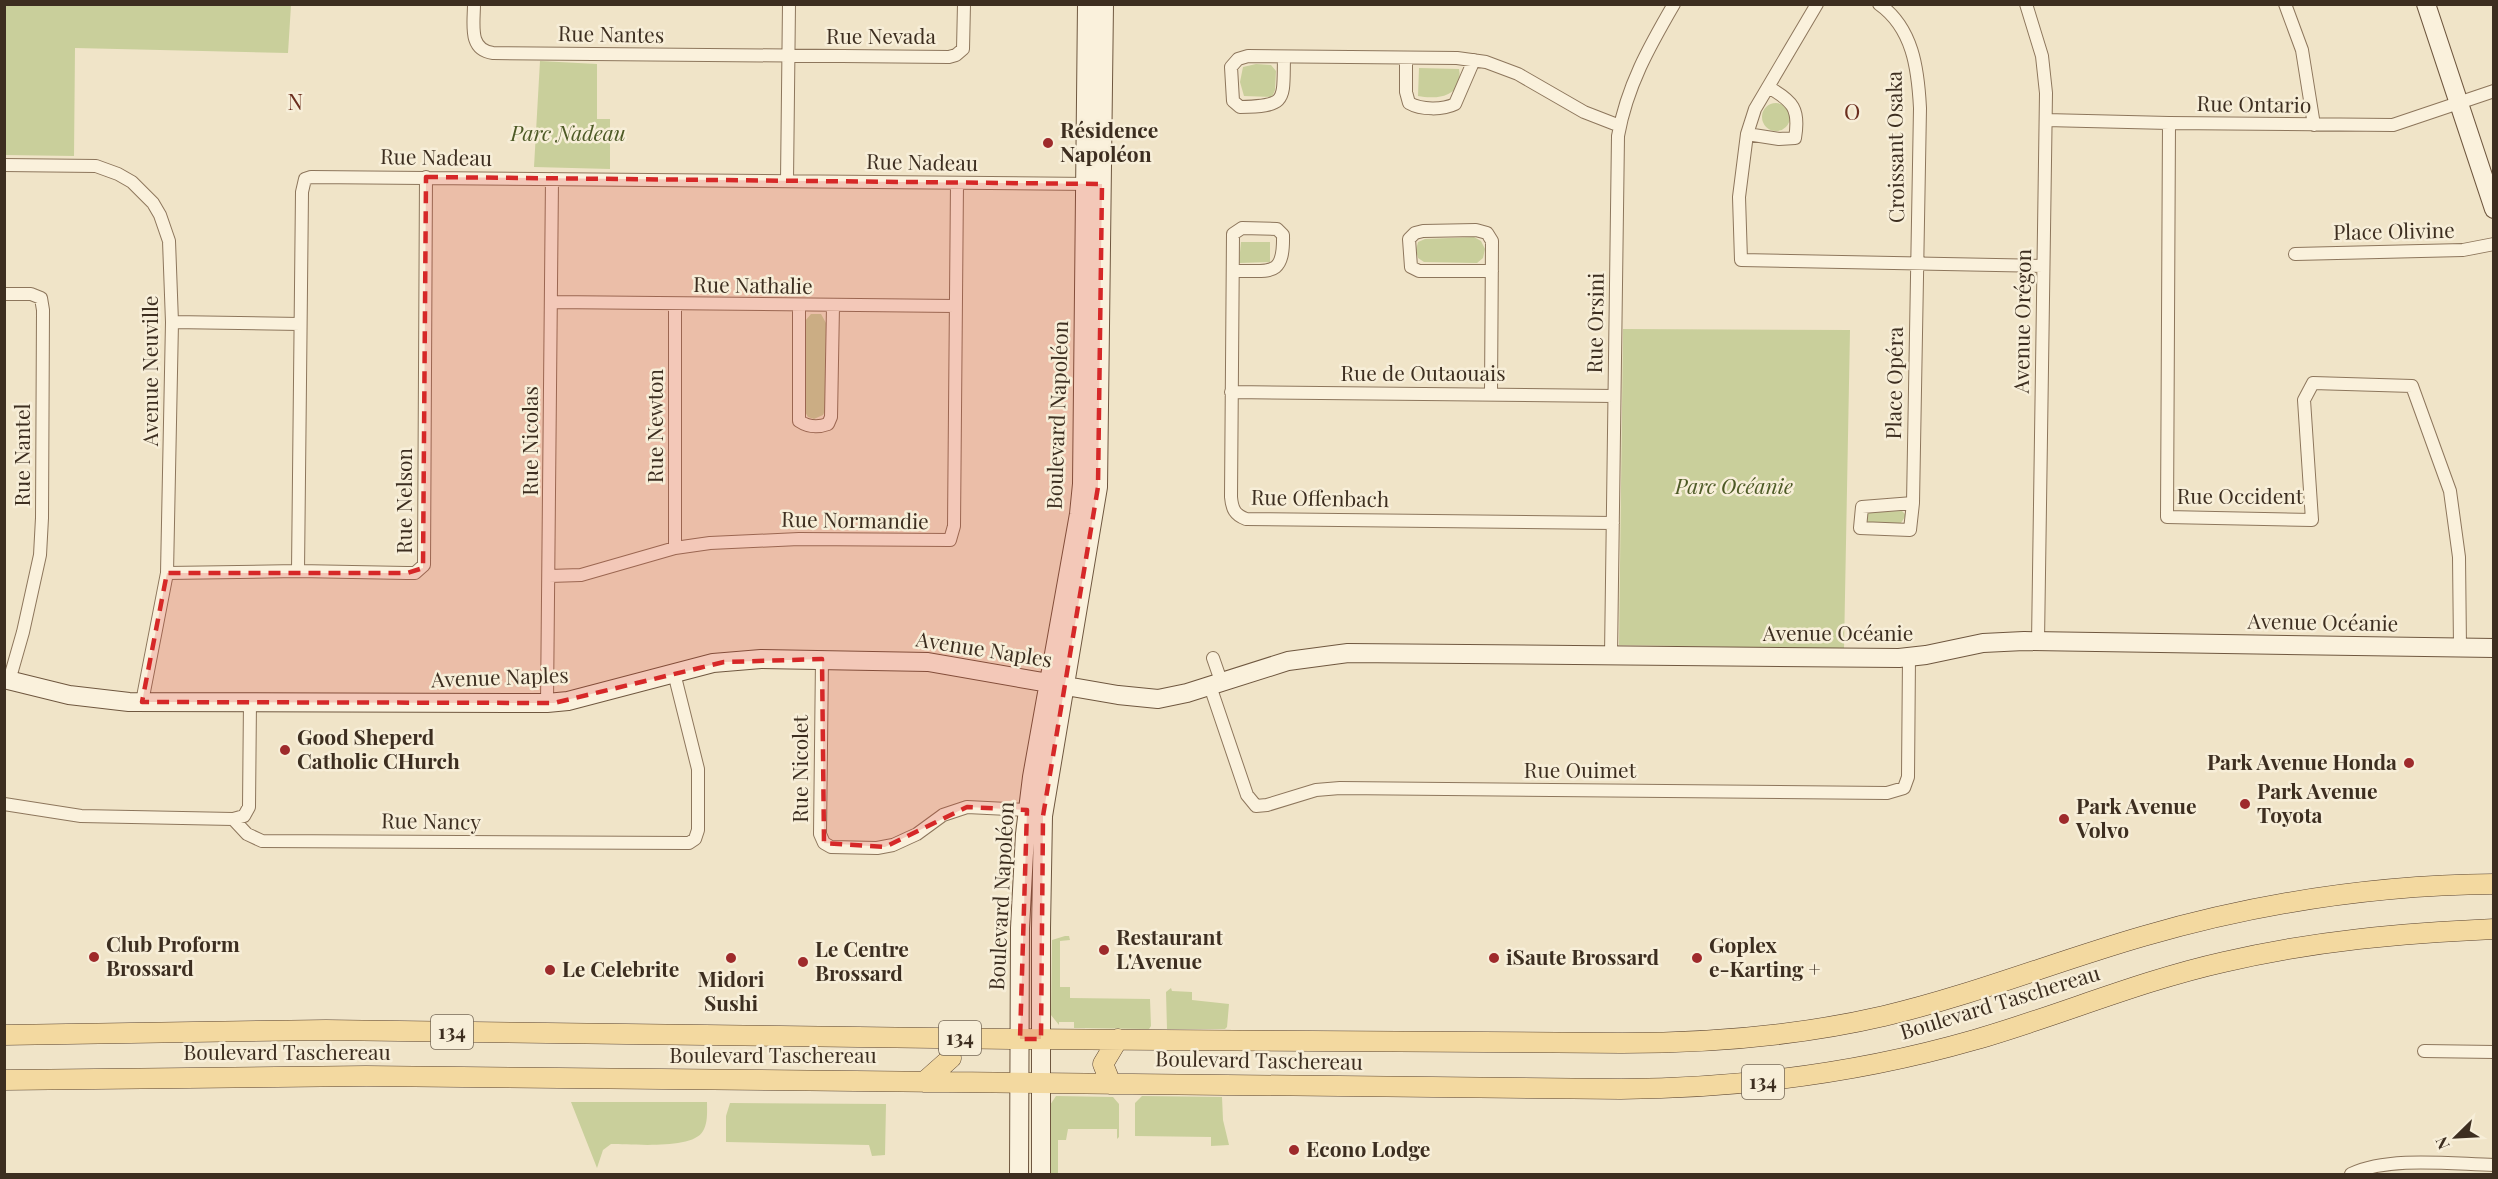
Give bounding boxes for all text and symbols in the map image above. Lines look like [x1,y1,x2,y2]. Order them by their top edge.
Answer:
street label: Rue Nantes [558,18,665,48]
street label: Rue Nevada [826,21,936,49]
street label: Croissant Osaka [1879,70,1909,223]
district label: N [287,86,305,116]
street label: Rue Ontario [2196,88,2312,118]
district label: O [1844,96,1862,126]
place label: Résidence Napoléon [1060,115,1158,167]
park label: Parc Nadeau [509,118,626,146]
marker: Résidence Napoléon [1041,136,1055,150]
street label: Rue Nadeau [380,141,492,171]
street label: Rue Nadeau [866,146,978,176]
street label: Place Olivine [2333,215,2455,245]
street label: Avenue Orégon [2006,248,2036,394]
street label: Rue Nathalie [693,269,813,299]
street label: Rue Orsini [1579,272,1609,374]
street label: Avenue Neuville [135,296,163,447]
street label: Boulevard Napoléon [1039,320,1073,510]
street label: Place Opéra [1878,326,1908,440]
street label: Rue de Outaouais [1340,358,1506,386]
street label: Rue Newton [640,368,668,483]
street label: Rue Nicolas [515,386,543,496]
street label: Rue Nantel [7,403,35,507]
street label: Rue Nelson [389,447,417,554]
park label: Parc Océanie [1674,471,1793,499]
street label: Rue Occident [2177,481,2304,509]
street label: Rue Offenbach [1251,482,1390,512]
street label: Rue Normandie [781,504,929,534]
street label: Avenue Océanie [2246,606,2399,636]
street label: Avenue Océanie [1762,618,1913,646]
street label: Avenue Naples [913,623,1054,673]
street label: Avenue Naples [430,660,569,692]
street label: Rue Nicolet [785,715,813,823]
place label: Good Sheperd Catholic CHurch [297,722,460,774]
marker: Good Sheperd Catholic CHurch [278,743,292,757]
place label: Park Avenue Honda [2207,747,2397,775]
street label: Rue Ouimet [1524,755,1637,783]
marker: Park Avenue Honda [2402,756,2416,770]
place label: Park Avenue Toyota [2257,776,2378,828]
place label: Park Avenue Volvo [2075,791,2197,843]
marker: Park Avenue Toyota [2238,797,2252,811]
street label: Boulevard Napoléon [981,800,1019,991]
street label: Rue Nancy [381,805,482,835]
marker: Park Avenue Volvo [2057,812,2071,826]
place label: Restaurant L'Avenue [1116,922,1223,974]
place label: Club Proform Brossard [106,929,240,981]
place label: Goplex e-Karting + [1709,930,1821,982]
place label: Le Centre Brossard [815,934,909,986]
place label: iSaute Brossard [1506,942,1660,970]
marker: Restaurant L'Avenue [1097,943,1111,957]
marker: Club Proform Brossard [87,950,101,964]
marker: Midori Sushi [724,951,738,965]
marker: iSaute Brossard [1487,951,1501,965]
marker: Goplex e-Karting + [1690,951,1704,965]
place label: Le Celebrite [562,954,679,982]
marker: Le Centre Brossard [796,955,810,969]
street label: Boulevard Taschereau [1896,957,2103,1045]
marker: Le Celebrite [543,963,557,977]
place label: Midori Sushi [698,964,765,1016]
road number: 134 [431,1015,473,1049]
road number: 134 [939,1021,981,1055]
street label: Boulevard Taschereau [183,1037,391,1065]
street label: Boulevard Taschereau [669,1040,877,1068]
street label: Boulevard Taschereau [1155,1043,1363,1075]
road number: 134 [1742,1065,1784,1099]
north arrow [2426,1107,2486,1167]
text: N [2430,1133,2454,1153]
place label: Econo Lodge [1306,1134,1430,1162]
marker: Econo Lodge [1287,1143,1301,1157]

